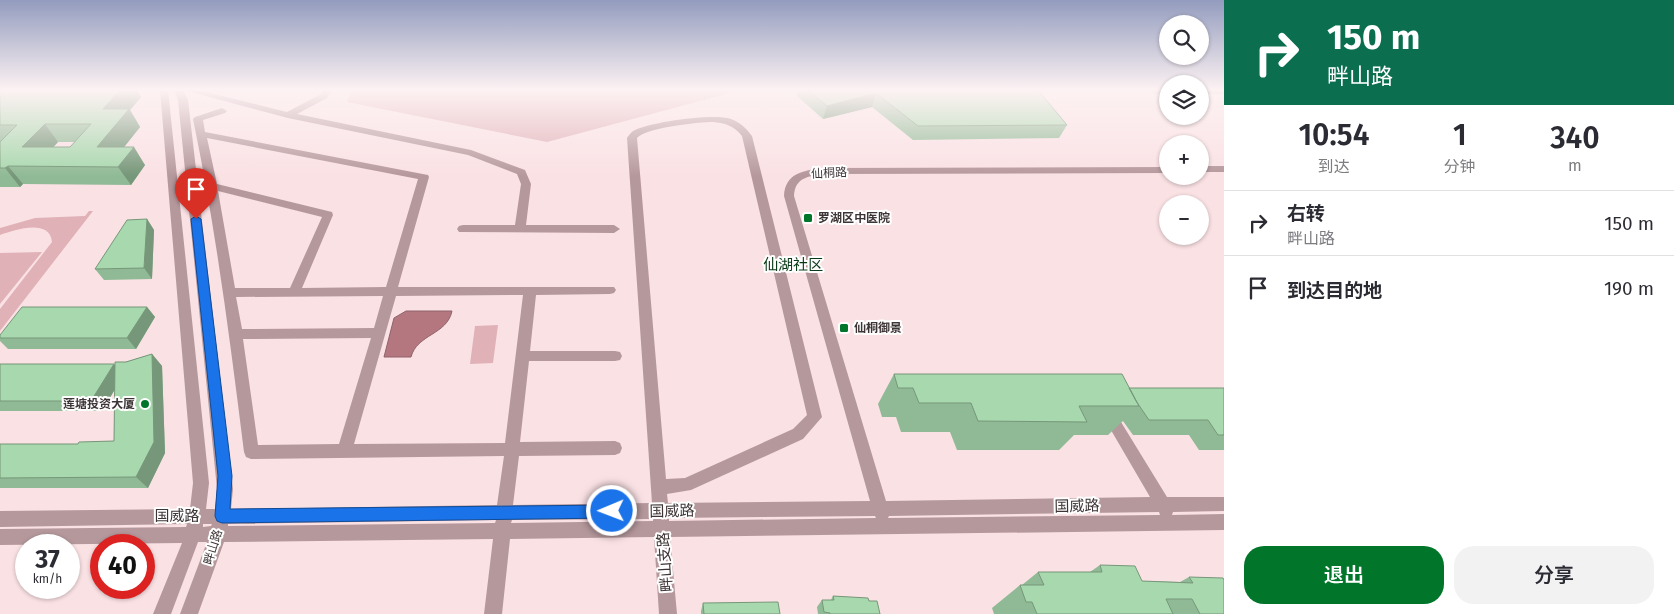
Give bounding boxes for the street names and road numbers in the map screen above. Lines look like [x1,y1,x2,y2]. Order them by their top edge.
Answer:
street label: 仙桐路 [811,165,847,181]
street label: 国威路 [1054,497,1100,515]
street label: 国威路 [649,502,695,520]
street label: 国威路 [154,507,200,525]
street label: 畔山路 [201,528,225,566]
street label: 畔山支路 [654,531,676,593]

